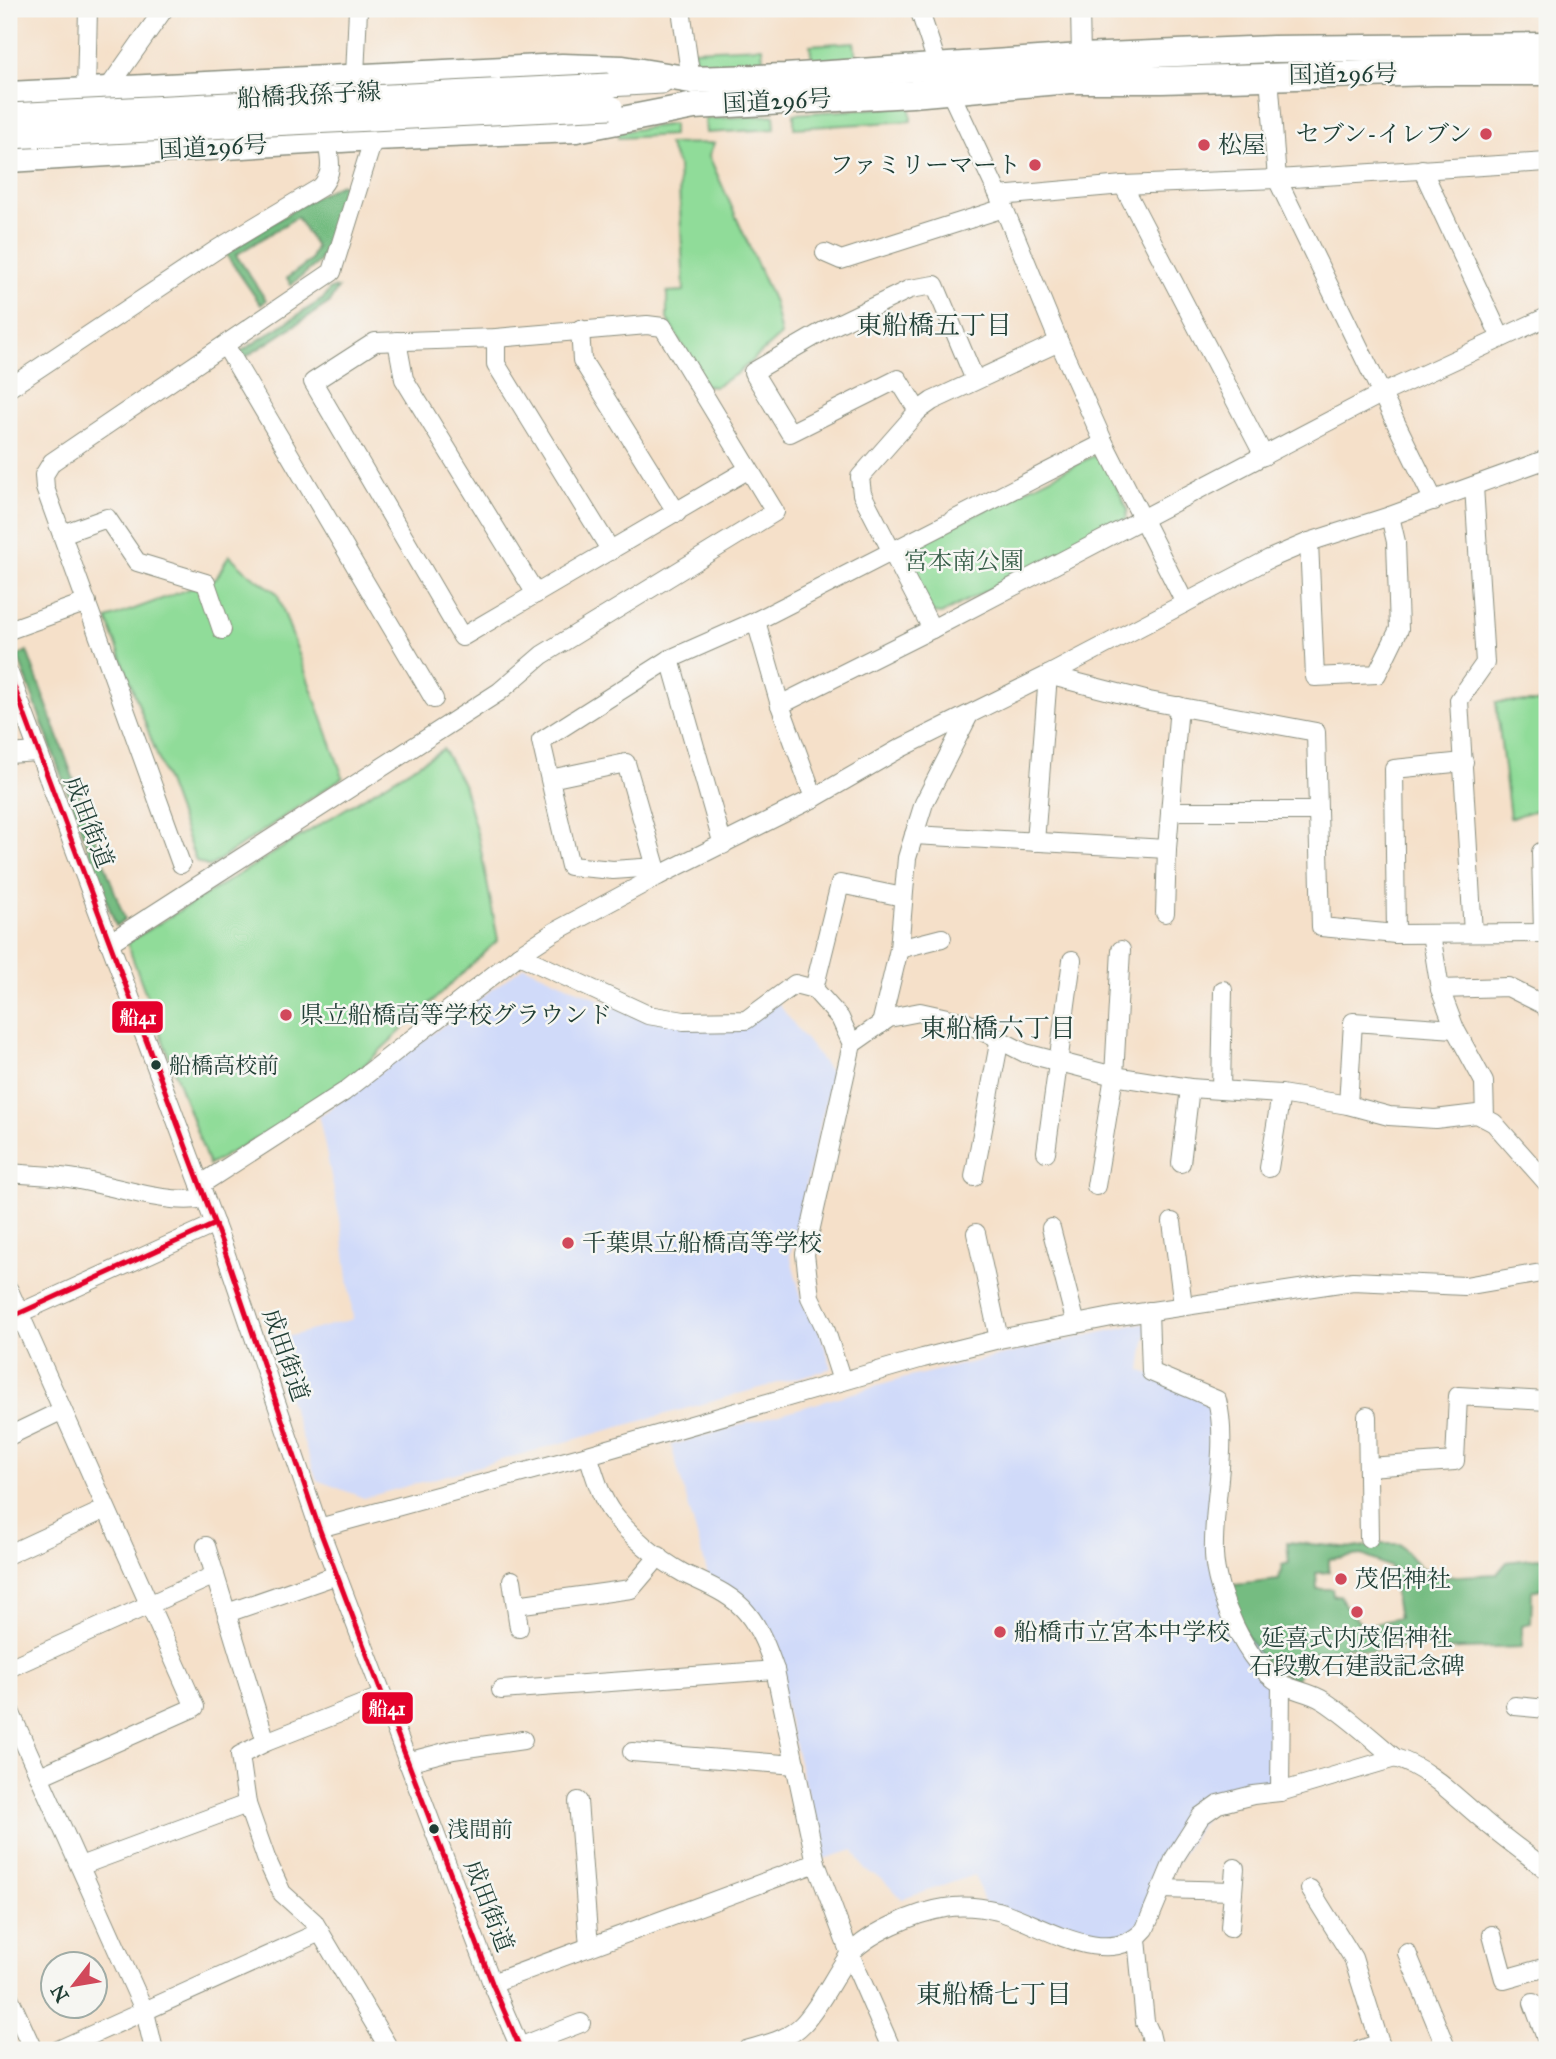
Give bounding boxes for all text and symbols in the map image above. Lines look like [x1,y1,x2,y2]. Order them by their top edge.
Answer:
street label: 国道296号 [1288,58,1398,90]
street label: 船橋我孫子線 [236,76,382,114]
street label: 国道296号 [722,83,832,119]
place label: セブン-イレブン [1296,119,1472,149]
marker: セブン-イレブン [1478,126,1494,142]
street label: 国道296号 [158,129,268,165]
place label: 松屋 [1218,130,1266,160]
marker: 松屋 [1196,137,1212,153]
place label: ファミリーマート [829,150,1021,180]
marker: ファミリーマート [1027,157,1043,173]
district label: 東船橋五丁目 [856,309,1012,341]
park label: 宮本南公園 [904,546,1024,576]
street label: 成田街道 [58,772,120,872]
line badge: 船41 [111,1000,164,1034]
place label: 県立船橋高等学校グラウンド [300,1000,612,1030]
text: 船41 [119,1006,157,1030]
marker: 県立船橋高等学校グラウンド [278,1007,294,1023]
district label: 東船橋六丁目 [920,1012,1076,1044]
place label: 船橋高校前 [169,1052,279,1079]
marker: 船橋高校前 [149,1058,163,1072]
place label: 千葉県立船橋高等学校 [582,1228,822,1258]
marker: 千葉県立船橋高等学校 [560,1235,576,1251]
street label: 成田街道 [256,1305,316,1405]
place label: 茂侶神社 [1355,1564,1451,1594]
marker: 茂侶神社 [1333,1571,1349,1587]
marker: 延喜式内茂侶神社 石段敷石建設記念碑 [1349,1604,1365,1620]
place label: 船橋市立宮本中学校 [1014,1617,1230,1647]
place label: 延喜式内茂侶神社 石段敷石建設記念碑 [1249,1623,1465,1681]
marker: 船橋市立宮本中学校 [992,1624,1008,1640]
line badge: 船41 [361,1691,414,1725]
text: 船41 [368,1697,406,1721]
place label: 浅間前 [447,1816,513,1843]
marker: 浅間前 [427,1822,441,1836]
street label: 成田街道 [458,1856,520,1956]
north arrow [38,1951,108,2021]
district label: 東船橋七丁目 [916,1978,1072,2010]
text: N [46,1981,74,2006]

